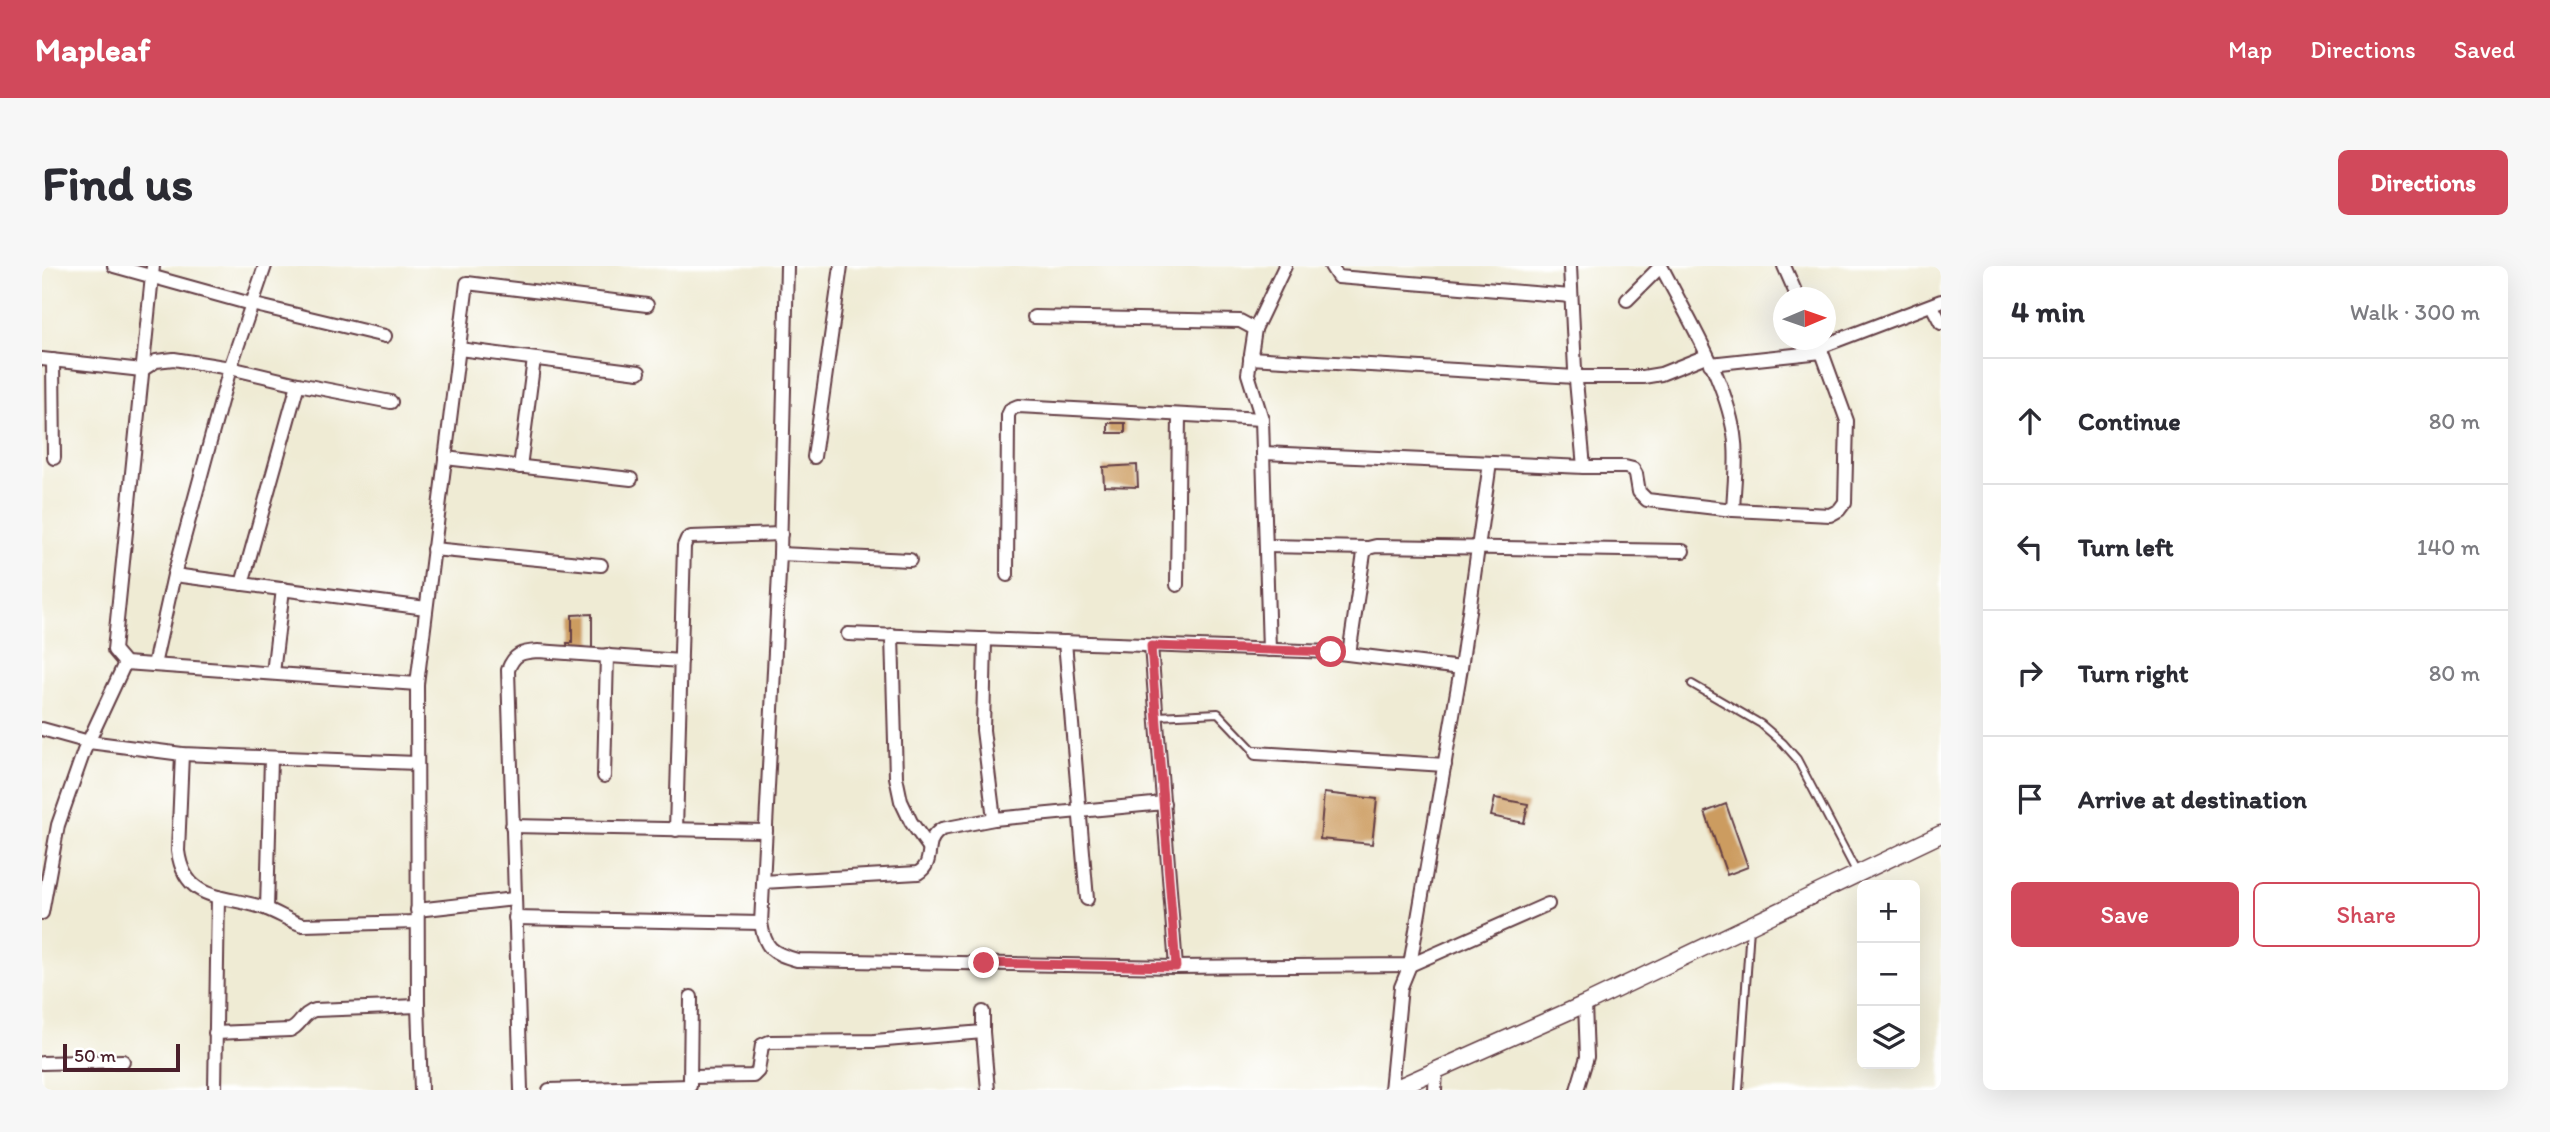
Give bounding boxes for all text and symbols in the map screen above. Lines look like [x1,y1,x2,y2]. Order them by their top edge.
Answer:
text: Mapleaf [35,30,150,69]
text: Map [2228,35,2272,64]
text: Directions [2310,35,2416,64]
text: Saved [2454,35,2515,64]
button: Directions [2338,150,2508,215]
text: Find us [42,153,193,212]
north arrow [1773,287,1836,350]
text: 4 min [2011,293,2085,330]
text: Walk · 300 m [2350,298,2480,326]
icon: ahead [2011,402,2049,440]
text: Continue [2078,405,2181,437]
text: 80 m [2429,407,2480,435]
icon: left [2011,528,2049,566]
text: Turn left [2078,531,2174,563]
text: 140 m [2417,533,2480,561]
route start [1315,636,1346,667]
icon: right [2011,654,2049,692]
text: Turn right [2078,657,2189,689]
text: 80 m [2429,659,2480,687]
icon: arrive [2011,780,2049,818]
text: Arrive at destination [2078,783,2307,815]
map controls [1857,880,1920,1069]
button: + [1857,880,1920,943]
button: Save [2011,882,2239,947]
button: Share [2253,882,2480,947]
button: − [1857,943,1920,1006]
route end [968,947,999,978]
button: layers [1857,1006,1920,1069]
scale bar [63,1041,180,1073]
text: 50 m [74,1044,116,1067]

